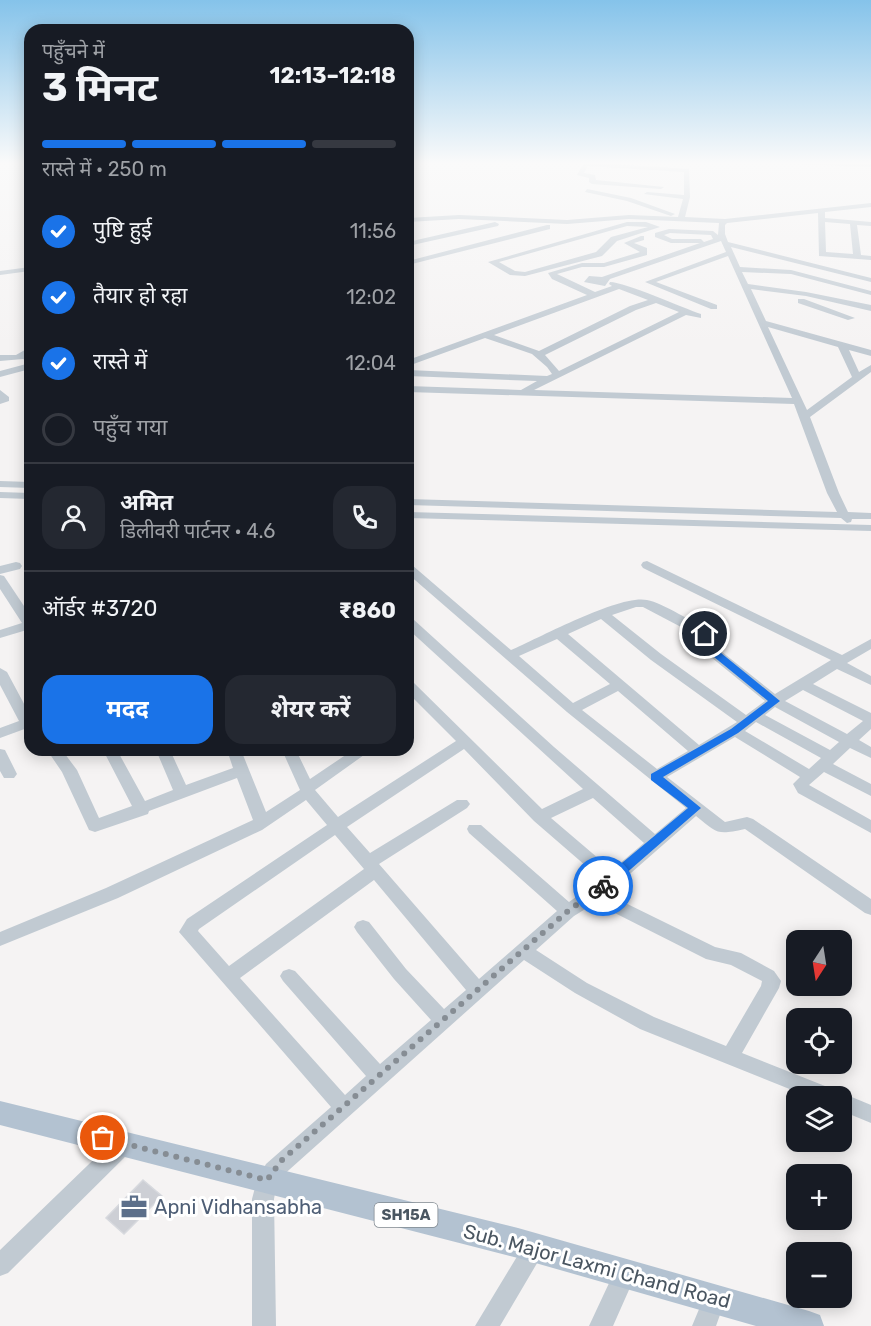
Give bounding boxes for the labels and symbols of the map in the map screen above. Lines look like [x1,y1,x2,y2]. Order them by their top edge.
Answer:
pin [679,608,730,659]
courier [573,856,633,916]
north arrow [786,930,852,996]
pin [77,1112,128,1163]
office icon: Apni Vidhansabha [119,1192,149,1222]
place label: Apni Vidhansabha [154,1195,322,1219]
road number: SH15A [374,1203,438,1227]
street label: Sub. Major Laxmi Chand Road [461,1219,733,1313]

